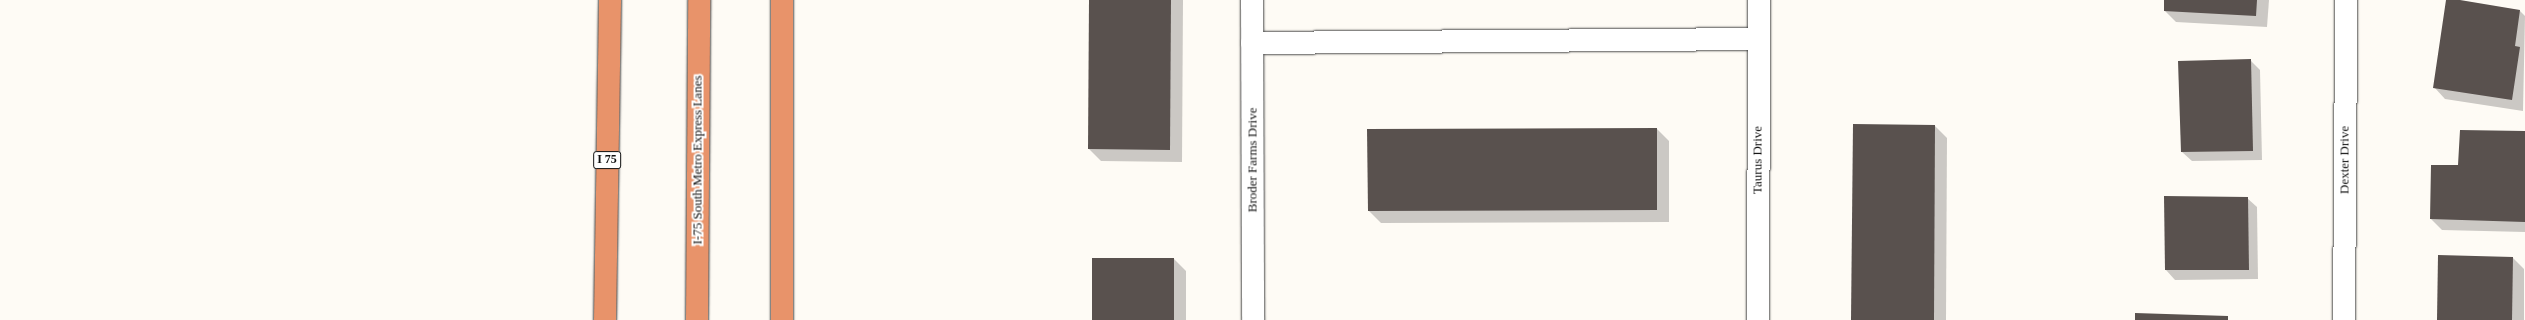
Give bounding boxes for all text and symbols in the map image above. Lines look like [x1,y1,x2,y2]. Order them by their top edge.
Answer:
street label: I-75 South Metro Express Lanes [690,76,706,244]
street label: Broder Farms Drive [1245,108,1261,212]
street label: Taurus Drive [1750,126,1766,194]
street label: Dexter Drive [2337,126,2353,194]
road number: I 75 [593,150,621,170]

